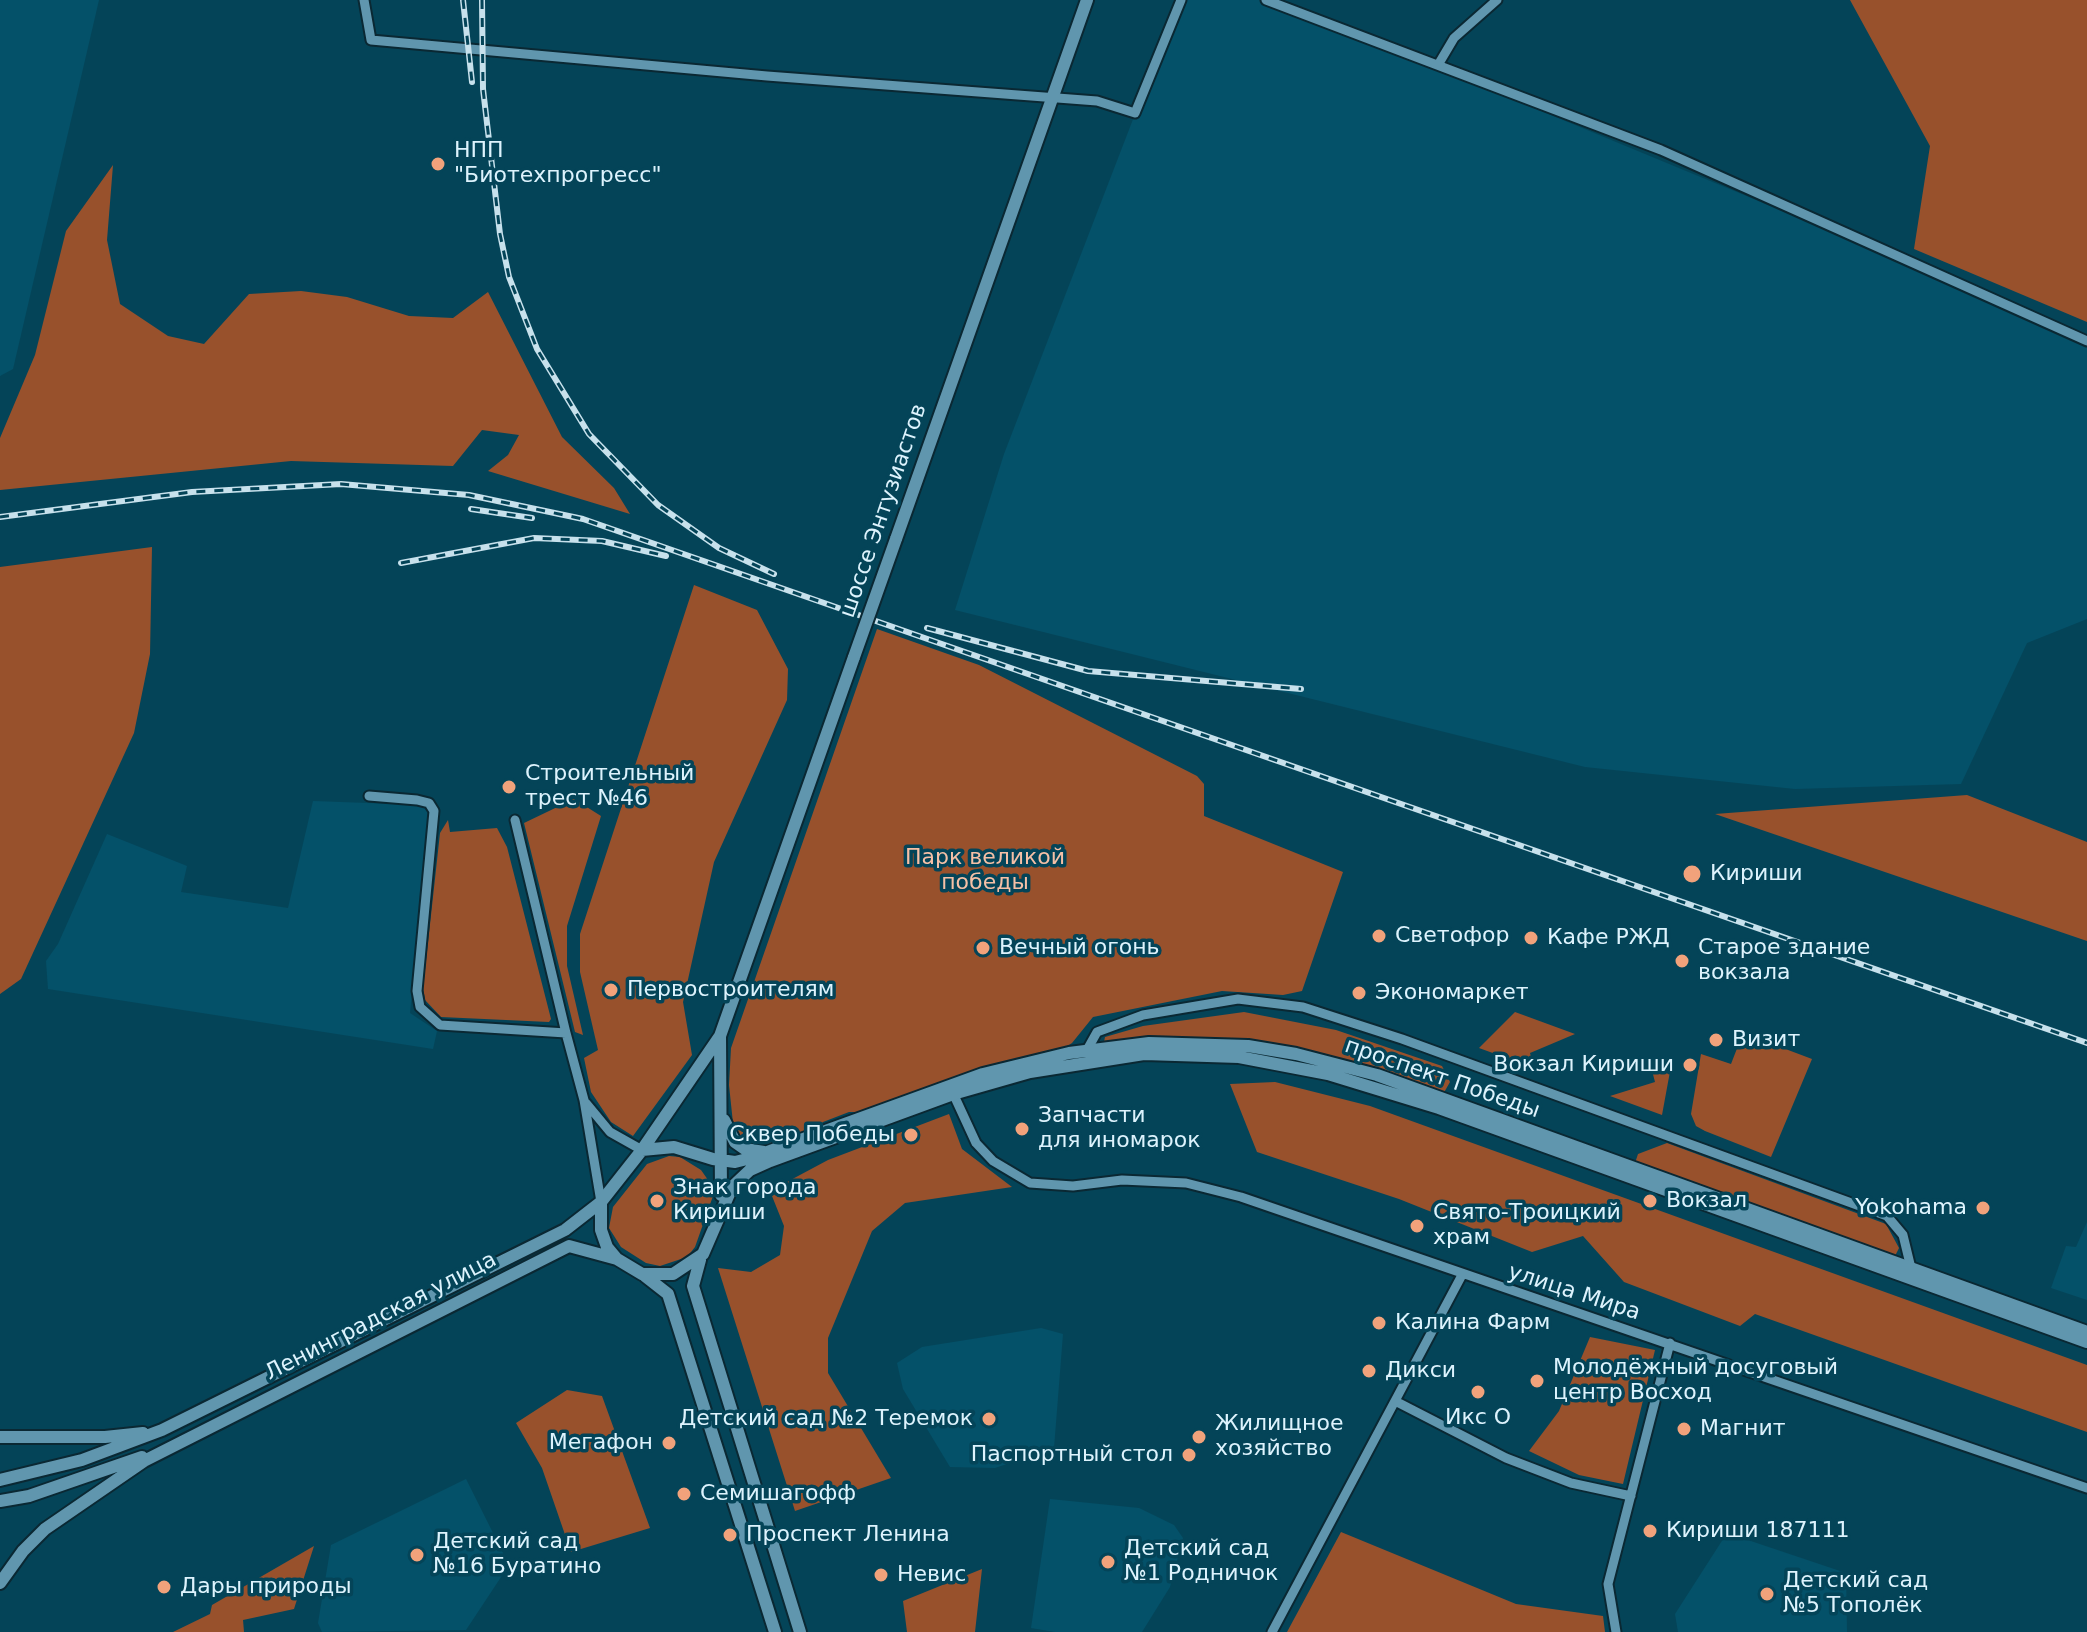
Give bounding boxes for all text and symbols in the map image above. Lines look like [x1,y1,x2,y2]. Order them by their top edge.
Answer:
place label: НПП "Биотехпрогресс" [454,138,662,190]
marker: НПП "Биотехпрогресс" [429,155,447,173]
street label: шоссе Энтузиастов [835,400,933,622]
place label: Строительный трест №46 [525,761,694,812]
marker: Строительный трест №46 [500,778,518,796]
park label: Парк великой победы [905,845,1065,896]
place label: Кириши [1710,861,1803,887]
marker: Кириши [1681,863,1703,885]
place label: Светофор [1395,923,1509,949]
place label: Кафе РЖД [1547,925,1670,951]
marker: Светофор [1370,927,1388,945]
marker: Кафе РЖД [1522,929,1540,947]
place label: Вечный огонь [999,935,1159,961]
place label: Старое здание вокзала [1698,935,1870,986]
marker: Вечный огонь [974,939,992,957]
marker: Старое здание вокзала [1673,952,1691,970]
place label: Первостроителям [627,977,834,1003]
place label: Экономаркет [1375,980,1529,1006]
marker: Первостроителям [602,981,620,999]
marker: Экономаркет [1350,984,1368,1002]
place label: Визит [1732,1027,1800,1053]
marker: Визит [1707,1031,1725,1049]
street label: проспект Победы [1341,1033,1543,1125]
place label: Вокзал Кириши [1493,1052,1674,1078]
marker: Вокзал Кириши [1681,1056,1699,1074]
place label: Запчасти для иномарок [1038,1103,1200,1154]
marker: Запчасти для иномарок [1013,1120,1031,1138]
place label: Сквер Победы [729,1122,895,1148]
marker: Сквер Победы [902,1126,920,1144]
place label: Знак города Кириши [673,1175,816,1226]
place label: Вокзал [1666,1188,1747,1214]
marker: Знак города Кириши [648,1192,666,1210]
marker: Вокзал [1641,1192,1659,1210]
place label: Yokohama [1855,1195,1967,1221]
marker: Yokohama [1974,1199,1992,1217]
place label: Свято-Троицкий храм [1433,1200,1621,1252]
marker: Свято-Троицкий храм [1408,1217,1426,1235]
street label: Ленинградская улица [261,1247,501,1387]
street label: улица Мира [1505,1259,1643,1327]
place label: Калина Фарм [1395,1310,1550,1336]
marker: Калина Фарм [1370,1314,1388,1332]
place label: Молодёжный досуговый центр Восход [1553,1355,1838,1406]
place label: Дикси [1385,1358,1456,1384]
marker: Дикси [1360,1362,1378,1380]
marker: Молодёжный досуговый центр Восход [1528,1372,1546,1390]
marker: Икс О [1469,1383,1487,1401]
place label: Икс О [1445,1405,1511,1431]
place label: Детский сад №2 Теремок [679,1406,973,1432]
marker: Детский сад №2 Теремок [980,1410,998,1428]
place label: Жилищное хозяйство [1215,1411,1343,1462]
place label: Магнит [1700,1416,1786,1442]
marker: Магнит [1675,1420,1693,1438]
marker: Жилищное хозяйство [1190,1428,1208,1446]
place label: Мегафон [549,1430,653,1456]
marker: Мегафон [660,1434,678,1452]
place label: Паспортный стол [971,1442,1173,1468]
marker: Паспортный стол [1180,1446,1198,1464]
place label: Семишагофф [700,1481,856,1507]
marker: Семишагофф [675,1485,693,1503]
place label: Кириши 187111 [1666,1518,1850,1544]
place label: Проспект Ленина [746,1522,950,1548]
marker: Кириши 187111 [1641,1522,1659,1540]
marker: Проспект Ленина [721,1526,739,1544]
place label: Детский сад №16 Буратино [433,1529,601,1580]
place label: Детский сад №1 Родничок [1124,1536,1278,1588]
marker: Детский сад №16 Буратино [408,1546,426,1564]
marker: Детский сад №1 Родничок [1099,1553,1117,1571]
place label: Невис [897,1562,966,1588]
marker: Невис [872,1566,890,1584]
place label: Детский сад №5 Тополёк [1783,1568,1928,1620]
place label: Дары природы [180,1574,352,1600]
marker: Дары природы [155,1578,173,1596]
marker: Детский сад №5 Тополёк [1758,1585,1776,1603]

